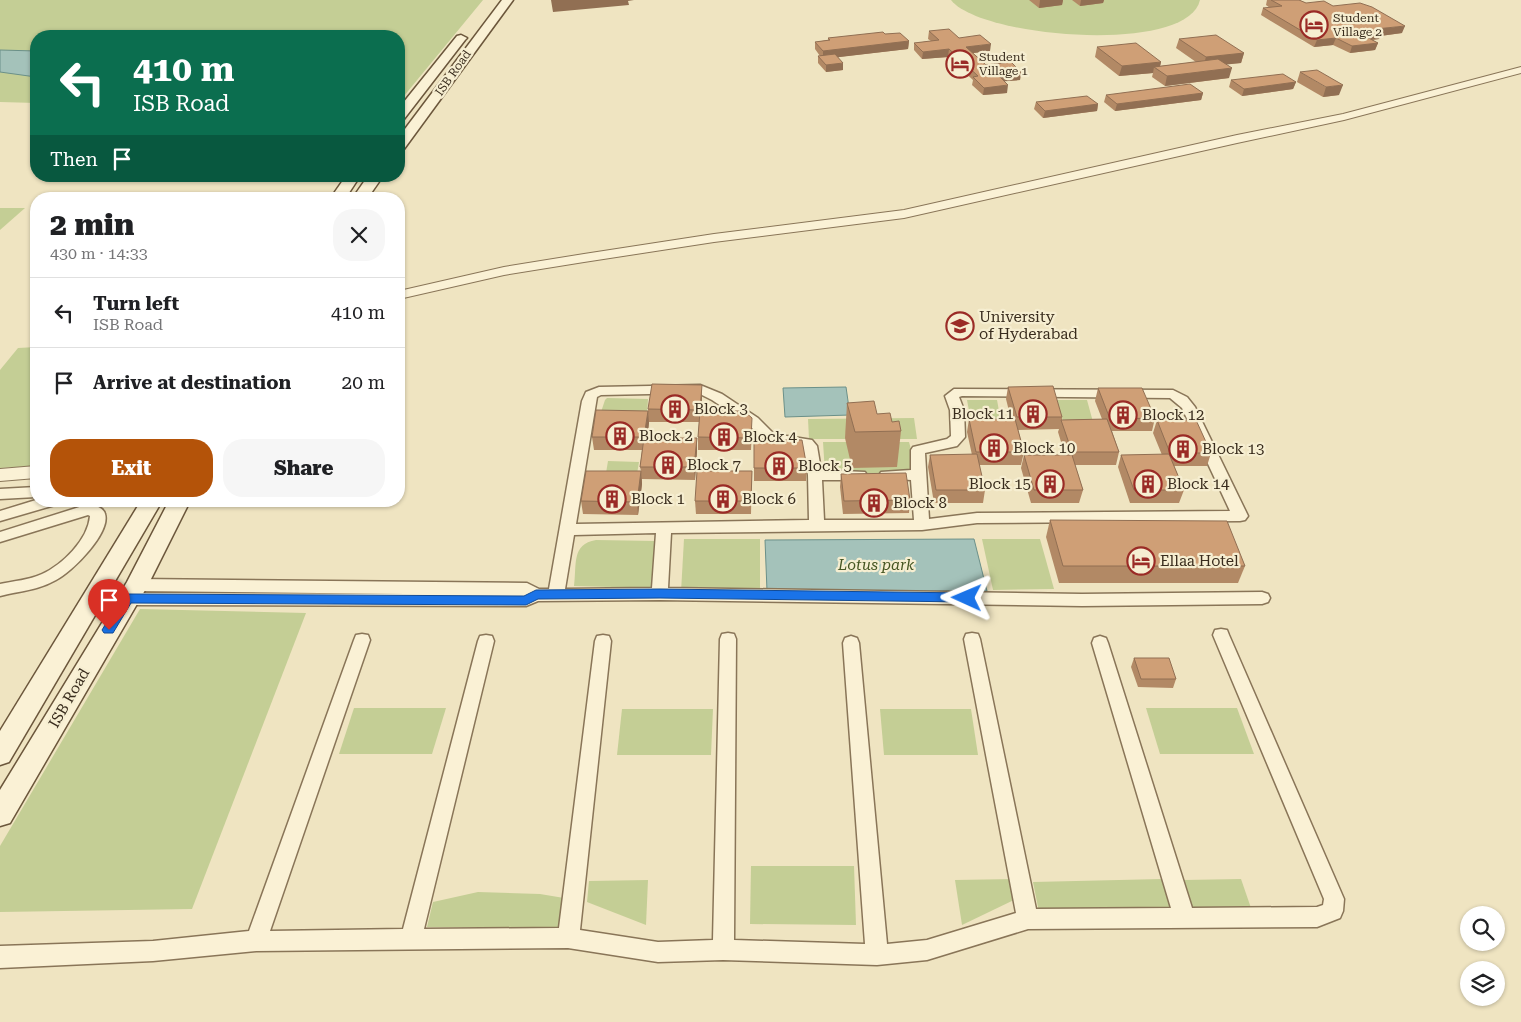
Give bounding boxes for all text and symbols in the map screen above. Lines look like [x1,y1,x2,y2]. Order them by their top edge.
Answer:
hotel icon: Student Village 2 [1299,10,1329,40]
place label: Student Village 2 [1333,11,1382,39]
street label: ISB Road [432,47,474,99]
text: 410 m [133,49,234,90]
hotel icon: Student Village 1 [945,49,975,79]
icon: left [50,50,115,115]
place label: Student Village 1 [979,50,1028,78]
text: ISB Road [133,91,229,116]
icon: arrive [108,145,136,173]
text: Then [50,148,98,171]
text: 2 min [50,207,134,242]
button: close [333,209,385,261]
text: 430 m · 14:33 [50,244,148,263]
text: Turn left [93,292,179,315]
icon: left [50,299,78,327]
text: 410 m [331,301,385,324]
place label: University of Hyderabad [979,308,1078,343]
school or university icon: University of Hyderabad [945,311,975,341]
text: ISB Road [93,315,163,334]
icon: arrive [50,369,78,397]
text: Arrive at destination [93,371,291,394]
text: 20 m [342,371,385,394]
building icon: Block 3 [660,394,690,424]
building icon: Block 11 [1018,399,1048,429]
place label: Block 3 [694,400,748,418]
building icon: Block 12 [1108,400,1138,430]
place label: Block 11 [952,405,1014,423]
place label: Block 12 [1142,406,1204,424]
building icon: Block 2 [605,421,635,451]
building icon: Block 4 [709,422,739,452]
place label: Block 2 [639,427,693,445]
place label: Block 4 [743,428,798,446]
building icon: Block 10 [979,433,1009,463]
building icon: Block 13 [1168,434,1198,464]
button: Exit [50,439,213,497]
button: Share [223,439,385,497]
place label: Block 10 [1013,439,1075,457]
place label: Block 13 [1202,440,1264,458]
building icon: Block 7 [653,450,683,480]
building icon: Block 5 [764,451,794,481]
place label: Block 7 [687,456,741,474]
place label: Block 5 [798,457,852,475]
building icon: Block 15 [1035,469,1065,499]
building icon: Block 14 [1133,469,1163,499]
place label: Block 15 [969,475,1031,493]
place label: Block 14 [1167,475,1230,493]
building icon: Block 1 [597,484,627,514]
building icon: Block 6 [708,484,738,514]
building icon: Block 8 [859,488,889,518]
place label: Block 1 [631,490,685,508]
place label: Block 6 [742,490,796,508]
place label: Block 8 [893,494,947,512]
hotel icon: Ellaa Hotel [1126,546,1156,576]
place label: Ellaa Hotel [1160,552,1239,570]
park label: Lotus park [837,556,915,574]
position arrow [940,571,992,623]
pin [88,579,130,630]
icon: arrive [95,586,123,614]
street label: ISB Road [45,665,93,731]
map controls [1460,906,1505,1006]
button: search [1460,906,1505,951]
button: layers [1460,961,1505,1006]

